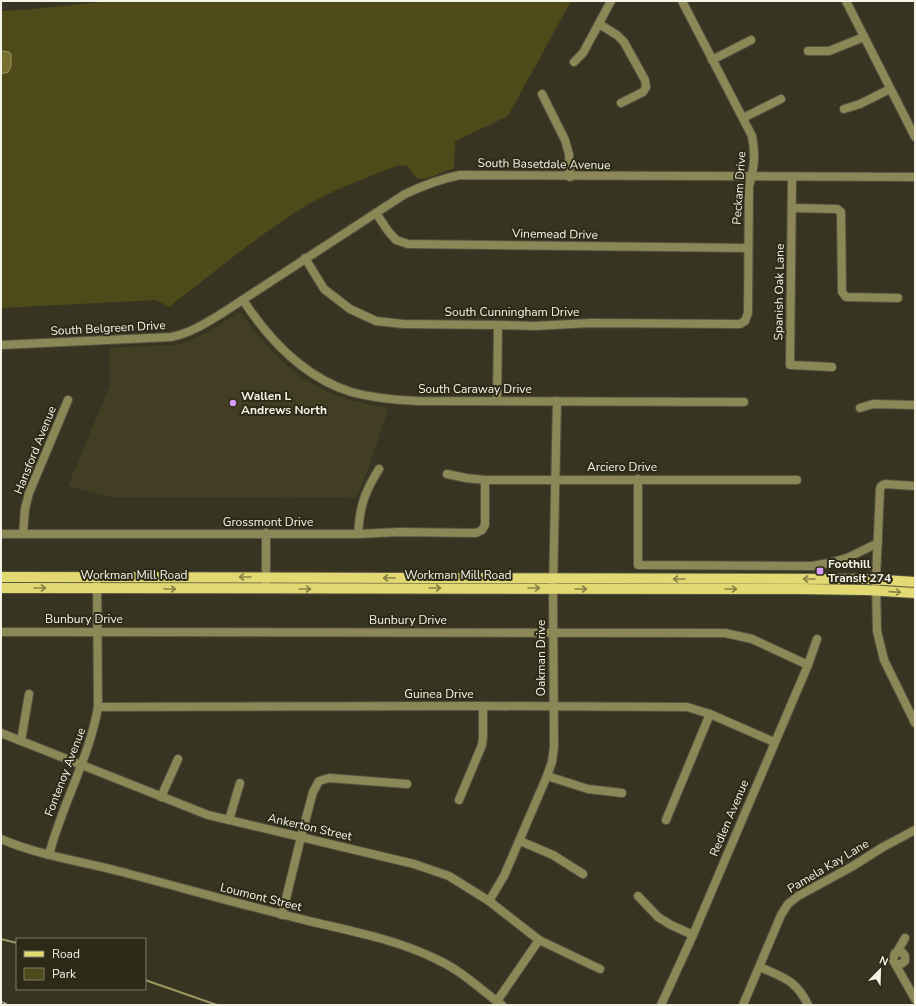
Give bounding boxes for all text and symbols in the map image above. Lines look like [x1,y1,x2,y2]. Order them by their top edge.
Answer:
street label: Peckam Drive [728,151,750,225]
street label: South Basetdale Avenue [477,155,611,173]
street label: Vinemead Drive [511,225,598,243]
street label: Spanish Oak Lane [770,244,788,340]
street label: South Cunningham Drive [445,304,579,320]
street label: South Belgreen Drive [50,317,166,339]
street label: South Caraway Drive [418,381,532,397]
place label: Wallen L Andrews North [241,388,327,418]
marker: Wallen L Andrews North [228,398,238,408]
street label: Hansford Avenue [10,404,60,496]
street label: Arciero Drive [587,459,657,475]
street label: Grossmont Drive [223,514,313,530]
place label: Foothill Transit 274 [828,556,891,586]
marker: Foothill Transit 274 [815,566,825,576]
street label: Workman Mill Road [80,567,188,583]
street label: Workman Mill Road [404,567,512,583]
one-way arrow [239,573,252,581]
one-way arrow [383,574,396,582]
one-way arrow [673,575,686,583]
one-way arrow [803,575,816,583]
one-way arrow [33,584,46,592]
one-way arrow [428,584,441,592]
one-way arrow [527,584,540,592]
one-way arrow [163,585,176,593]
one-way arrow [298,585,311,593]
one-way arrow [574,585,587,592]
one-way arrow [724,585,737,593]
one-way arrow [889,588,902,595]
street label: Bunbury Drive [45,611,123,627]
street label: Bunbury Drive [369,612,447,628]
street label: Oakman Drive [533,620,549,696]
street label: Guinea Drive [404,686,474,702]
street label: Fontenoy Avenue [41,725,89,819]
street label: Redlen Avenue [706,777,752,859]
street label: Ankerton Street [266,810,354,845]
street label: Pamela Kay Lane [784,835,872,897]
street label: Loumont Street [218,879,304,915]
legend [16,938,146,990]
text: Road [52,946,80,962]
north arrow [860,950,900,990]
text: N [877,953,890,970]
text: Park [52,966,77,982]

